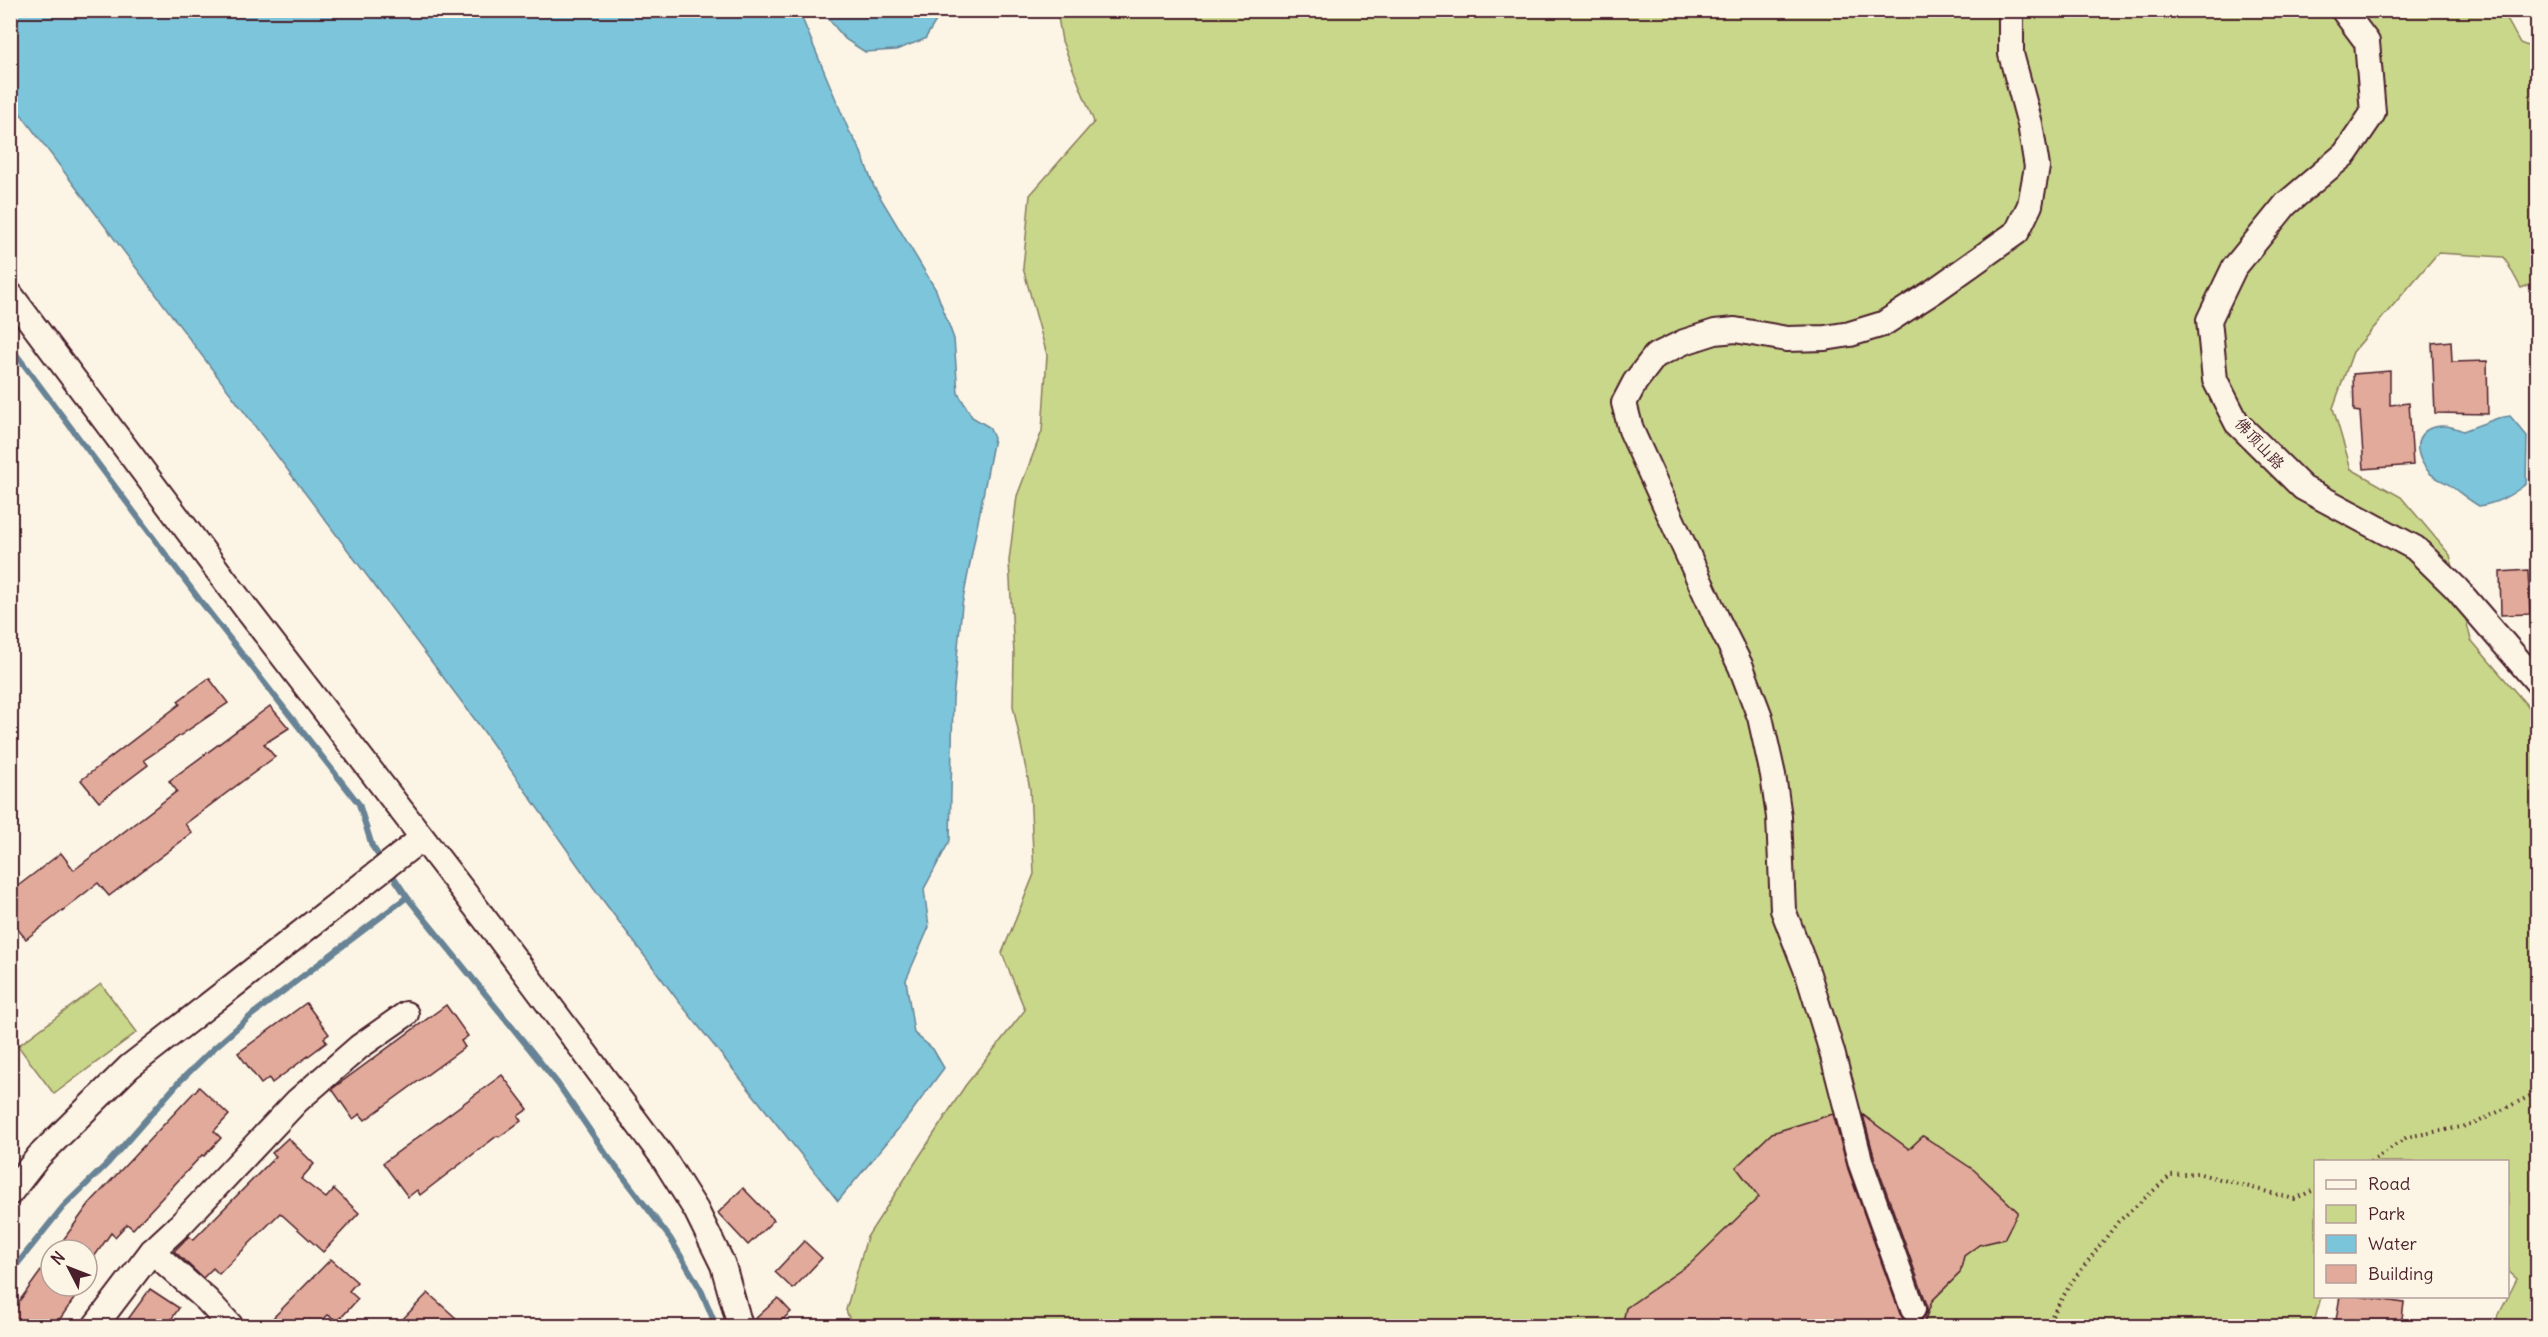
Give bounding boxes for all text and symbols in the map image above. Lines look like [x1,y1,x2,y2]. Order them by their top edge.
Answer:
street label: 佛顶山路 [2231,413,2289,473]
legend [2314,1160,2509,1298]
text: Road [2368,1172,2411,1195]
text: Park [2368,1202,2405,1225]
text: Water [2368,1232,2418,1255]
north arrow [39,1238,99,1298]
text: N [47,1247,69,1269]
text: Building [2368,1262,2433,1285]

